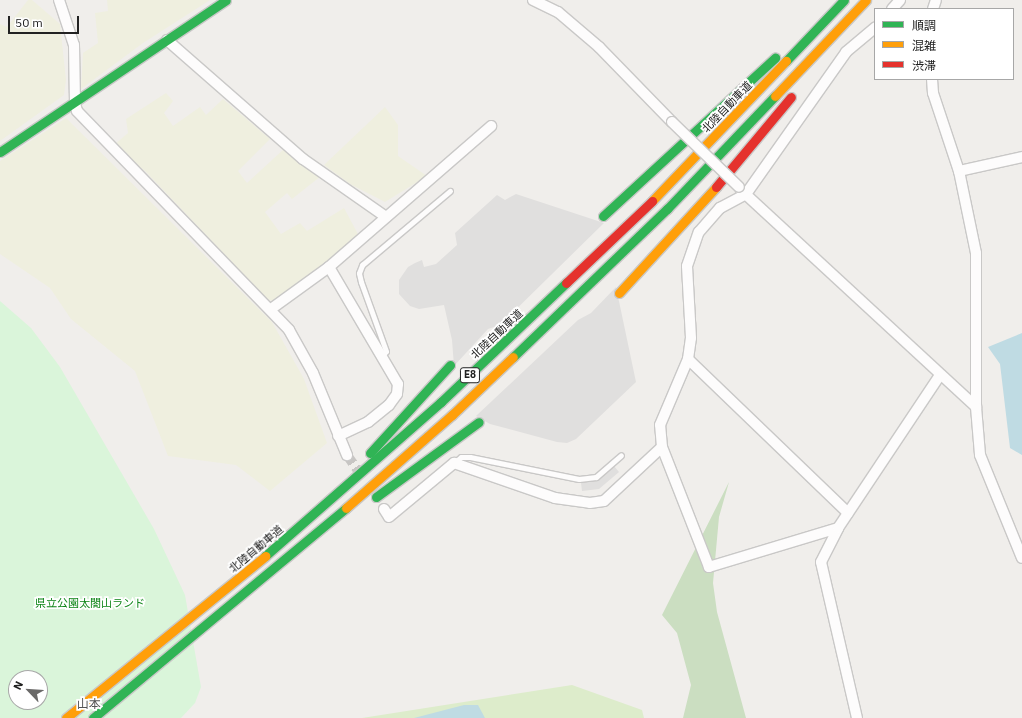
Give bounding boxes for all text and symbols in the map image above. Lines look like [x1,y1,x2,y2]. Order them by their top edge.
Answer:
scale bar [10,8,81,34]
legend [874,8,1014,80]
text: 50 m [15,15,43,30]
text: 順調 [912,18,936,33]
text: 混雑 [912,38,936,53]
text: 渋滞 [912,58,936,73]
street label: 北陸自動車道 [699,79,755,135]
street label: 北陸自動車道 [468,307,526,361]
road number: E8 [459,367,481,383]
street label: 北陸自動車道 [226,523,286,575]
park label: 県立公園太閤山ランド [35,596,145,610]
north arrow [8,670,48,710]
text: N [10,679,26,692]
district label: 山本 [77,697,101,711]

